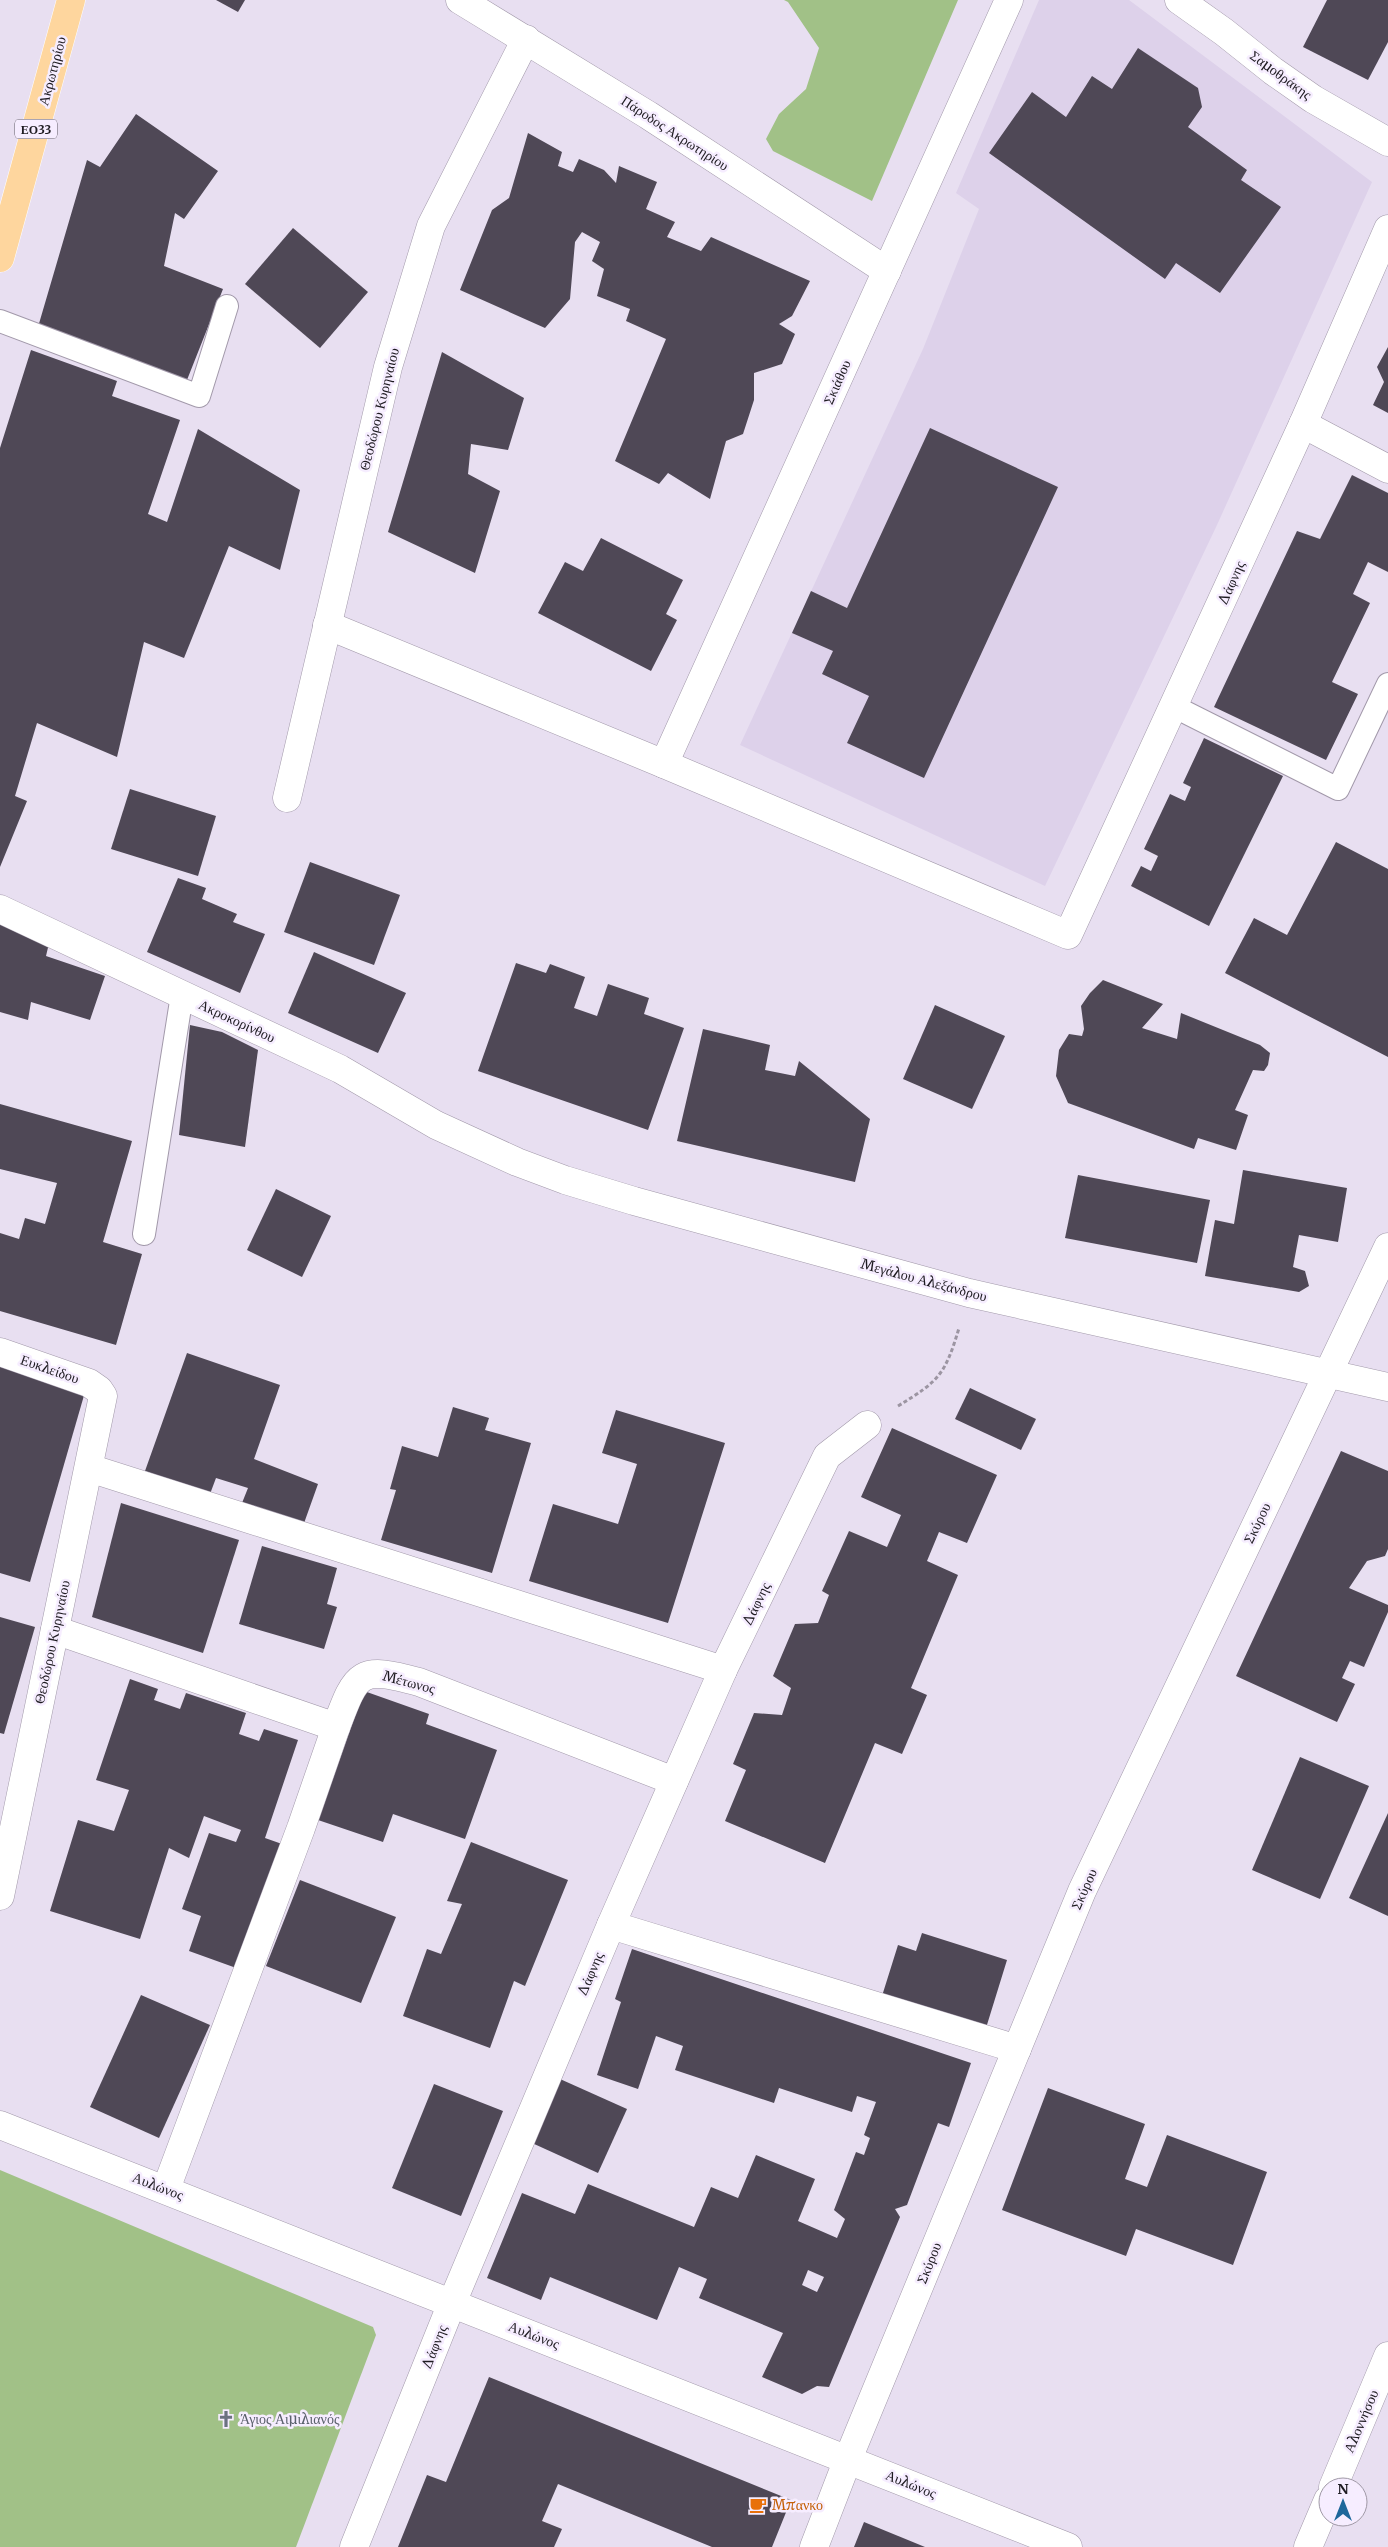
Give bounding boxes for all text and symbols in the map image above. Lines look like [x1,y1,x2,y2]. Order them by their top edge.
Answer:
street label: Ακρωτηρίου [34,34,70,108]
street label: Σαμοθράκης [1247,47,1316,104]
street label: Πάροδος Ακρωτηρίου [618,91,732,175]
road number: ΕΟ33 [15,120,57,138]
street label: Θεοδώρου Κυρηναίου [355,346,403,472]
street label: Σκιάθου [819,357,855,407]
street label: Δάφνης [1213,558,1249,608]
street label: Ακροκορίνθου [196,995,278,1047]
street label: Μεγάλου Αλεξάνδρου [859,1255,989,1305]
street label: Ευκλείδου [18,1351,82,1387]
street label: Σκύρου [1239,1500,1275,1546]
street label: Θεοδώρου Κυρηναίου [30,1579,74,1705]
street label: Δάφνης [738,1579,774,1629]
street label: Μέτωνος [381,1666,438,1698]
street label: Σκύρου [1067,1866,1101,1912]
street label: Δάφνης [573,1949,608,1999]
street label: Αυλώνος [130,2168,187,2204]
street label: Σκύρου [913,2240,945,2286]
street label: Αυλώνος [506,2317,563,2353]
street label: Δάφνης [417,2322,451,2372]
street label: Αλοννήσου [1340,2387,1382,2455]
church icon: Άγιος Αιμιλιανός [216,2409,236,2429]
place label: Άγιος Αιμιλιανός [240,2410,340,2428]
street label: Αυλώνος [883,2466,939,2502]
north arrow [1318,2477,1368,2527]
text: N [1337,2480,1349,2498]
cafe icon: Μπανκο [748,2495,768,2515]
place label: Μπανκο [772,2496,823,2514]

